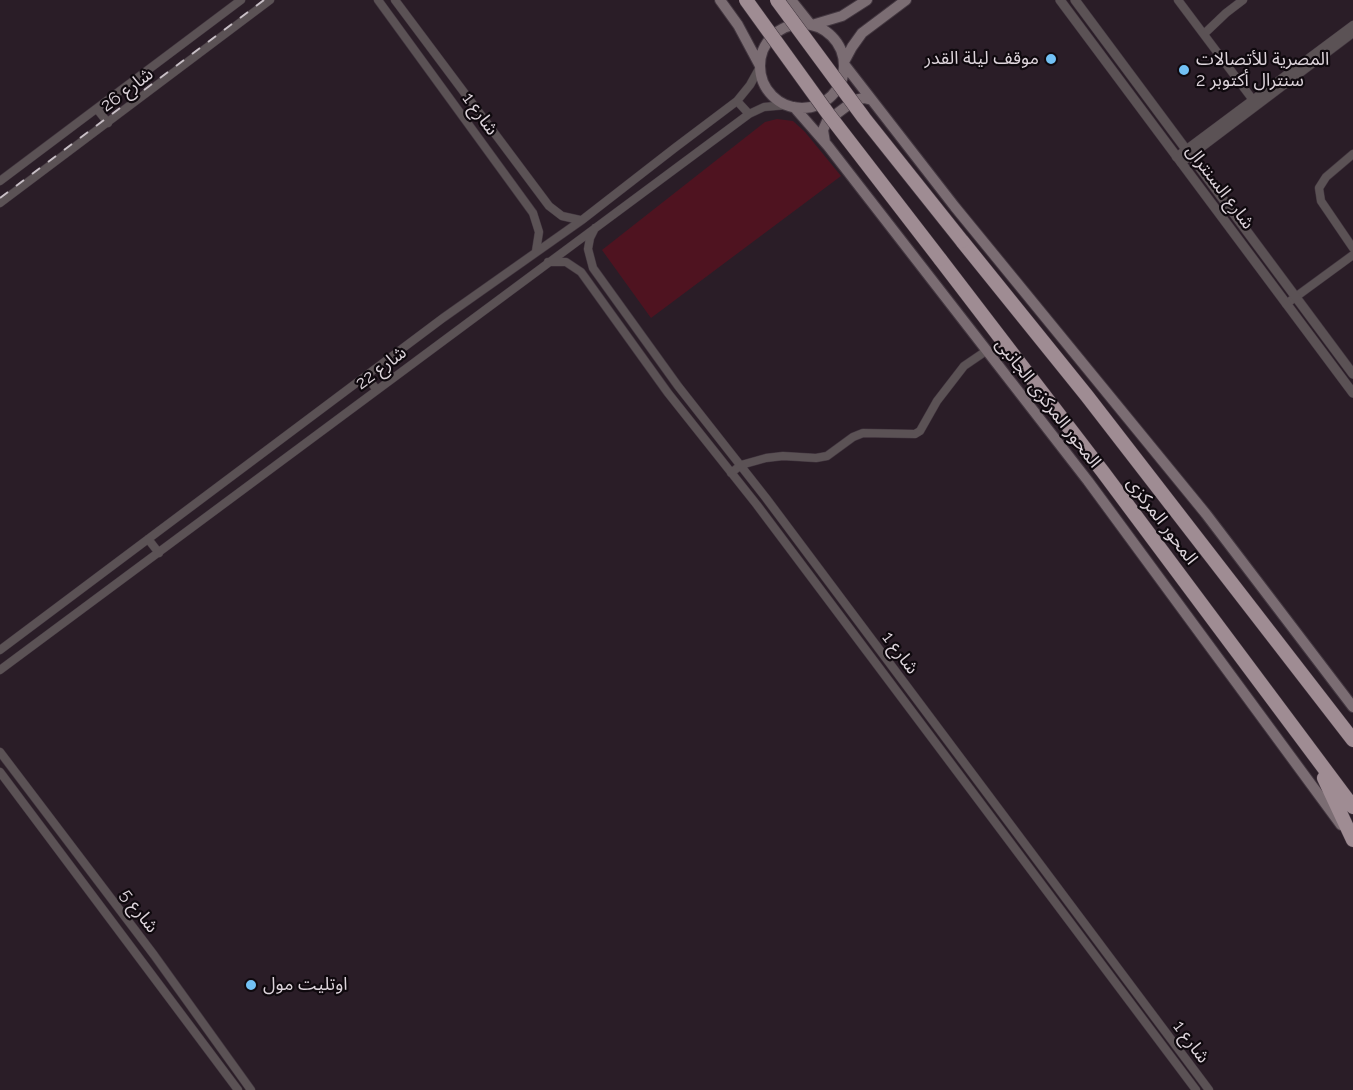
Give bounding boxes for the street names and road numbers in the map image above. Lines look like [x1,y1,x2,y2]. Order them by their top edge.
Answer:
street label: شارع 26 [97,63,157,117]
street label: شارع 1 [457,88,503,140]
street label: شارع السنترال [1181,140,1259,234]
street label: المحور المركزى الجانبى [991,334,1105,472]
street label: شارع 22 [351,342,411,394]
street label: المحور المركزى [1122,473,1202,569]
street label: شارع 1 [877,628,923,678]
street label: شارع 5 [115,885,163,937]
street label: شارع 1 [1168,1017,1214,1067]

